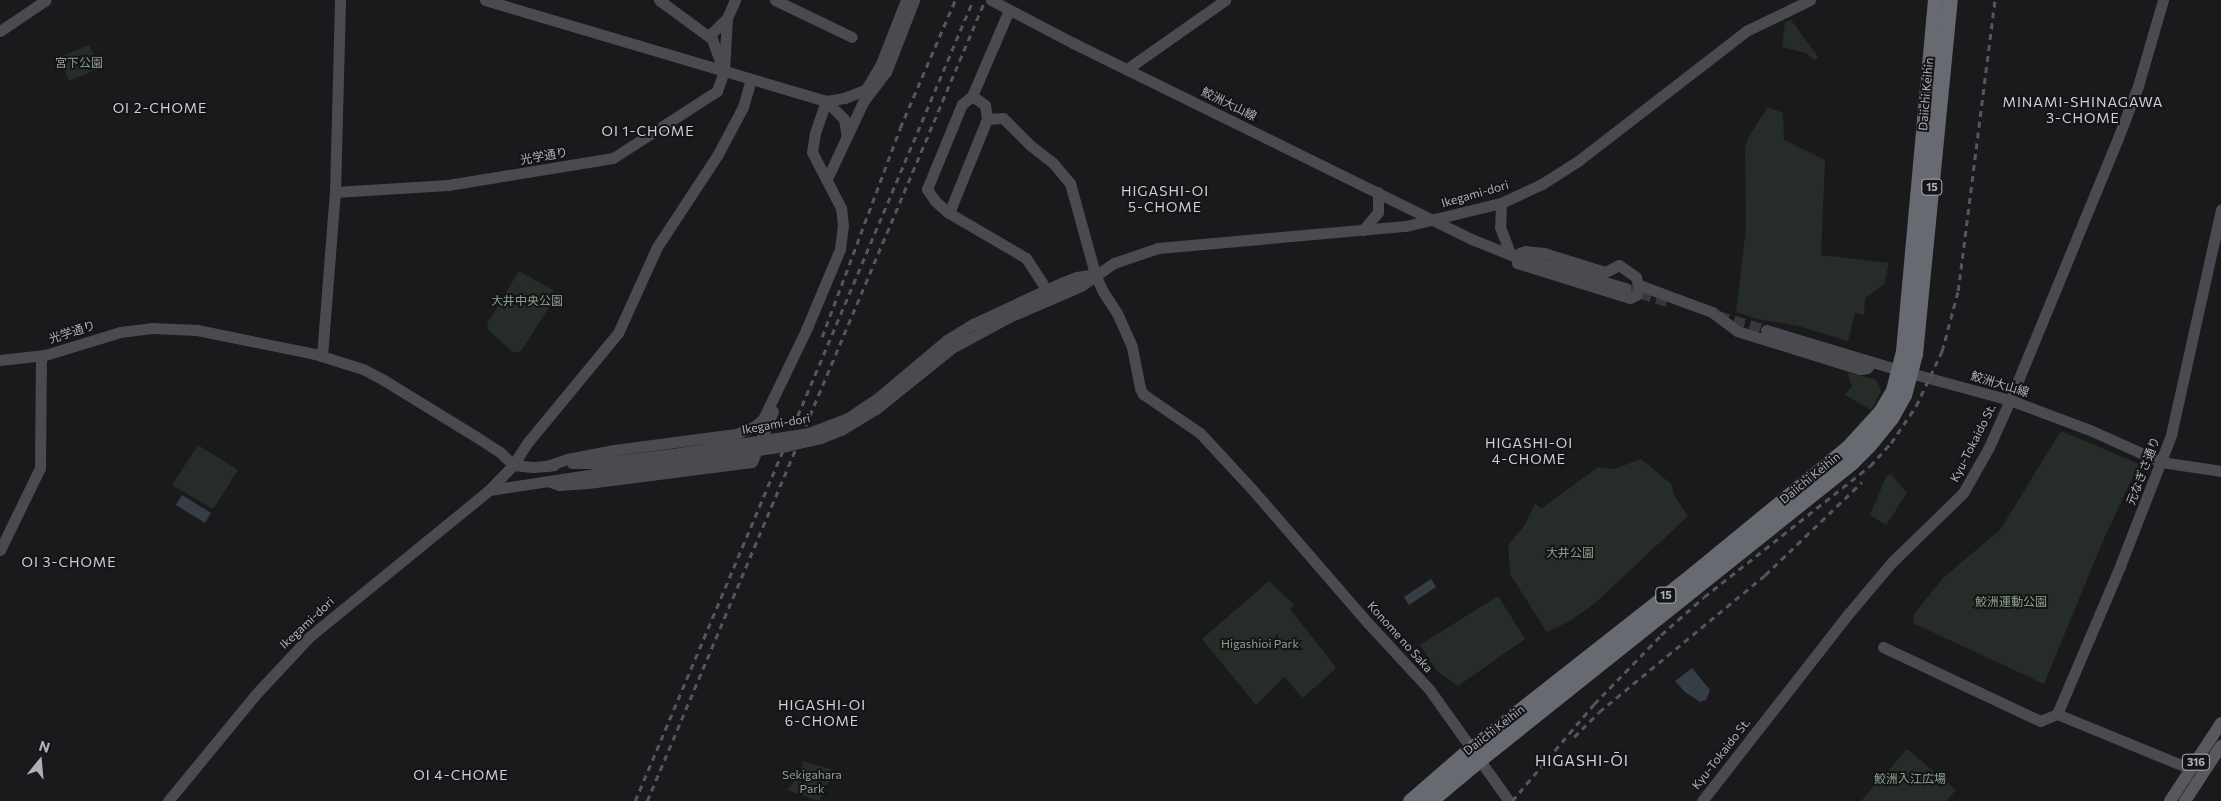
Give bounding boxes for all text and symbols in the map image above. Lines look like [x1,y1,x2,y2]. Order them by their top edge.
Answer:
park label: 宮下公園 [55,56,103,70]
street label: Daiichi Keihin [1916,57,1936,131]
street label: 鮫洲大山線 [1199,84,1259,124]
district label: MINAMI-SHINAGAWA 3-CHOME [2000,94,2166,126]
district label: OI 2-CHOME [111,100,209,116]
district label: OI 1-CHOME [600,123,696,139]
street label: 光学通り [519,145,569,167]
street label: Ikegami-dori [1440,178,1510,210]
road number: 15 [1921,178,1943,196]
district label: HIGASHI-OI 5-CHOME [1120,183,1210,216]
park label: 大井中央公園 [491,294,563,308]
street label: 光学通り [47,318,97,346]
street label: 鮫洲大山線 [1969,368,2031,400]
street label: Kyu-Tokaido St. [1947,401,1999,485]
street label: Ikegami-dori [741,411,811,437]
district label: HIGASHI-OI 4-CHOME [1484,435,1574,468]
street label: 元なぎさ通り [2123,435,2163,507]
street label: Daiichi Keihin [1777,449,1843,507]
park label: 大井公園 [1546,546,1594,560]
district label: OI 3-CHOME [20,554,118,570]
road number: 15 [1655,586,1677,604]
street label: Ikegami-dori [277,594,337,652]
park label: 鮫洲運動公園 [1975,595,2047,609]
street label: Konome no Saka [1364,599,1436,675]
park label: Higashioi Park [1221,637,1299,651]
district label: HIGASHI-OI 6-CHOME [777,697,867,730]
street label: Daiichi Keihin [1461,702,1527,758]
street label: Kyu-Tokaido St. [1689,716,1753,792]
north arrow [15,736,65,786]
text: N [37,737,52,756]
district label: HIGASHI-ŌI [1534,752,1630,770]
road number: 316 [2181,754,2211,770]
district label: OI 4-CHOME [412,767,510,783]
park label: Sekigahara Park [782,768,842,796]
park label: 鮫洲入江広場 [1874,772,1946,786]

